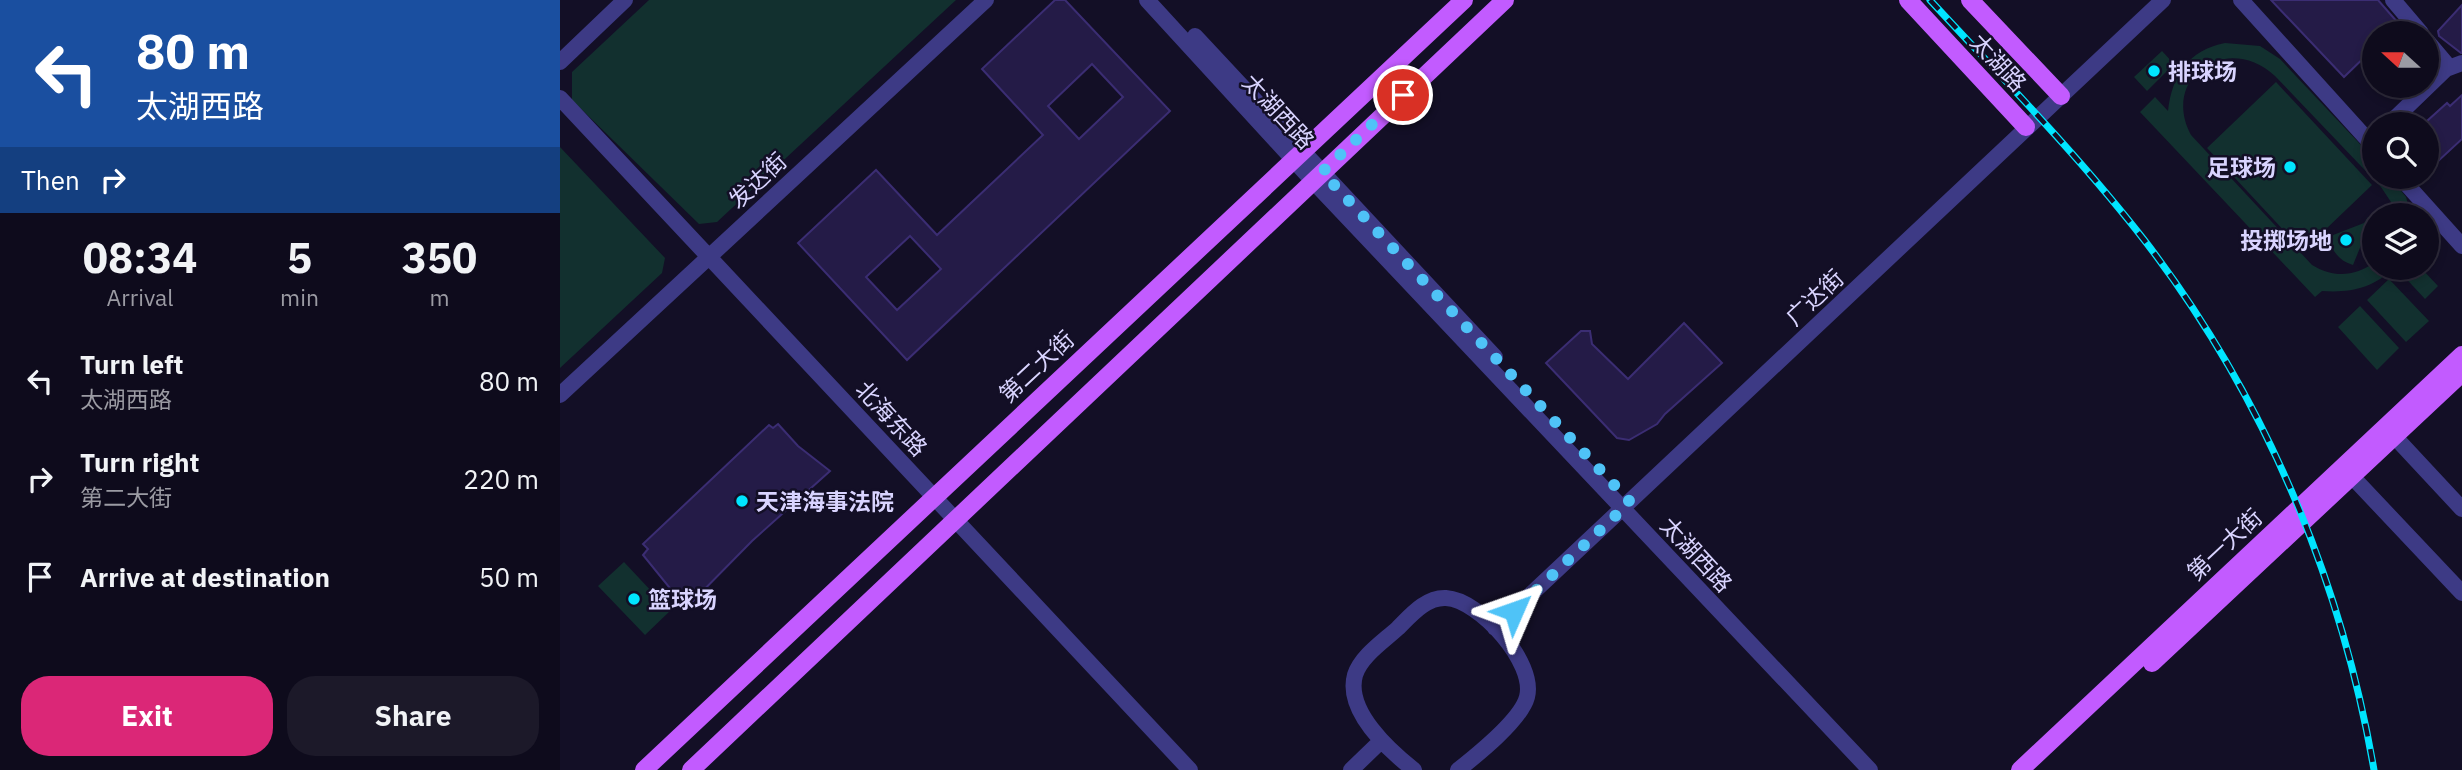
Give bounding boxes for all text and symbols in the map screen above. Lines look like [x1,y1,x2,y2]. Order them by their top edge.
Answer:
text: 80 m [136,19,250,82]
north arrow [2362,21,2440,98]
map controls [2362,21,2439,280]
street label: 太湖路 [1965,27,2033,97]
icon: left [21,28,112,119]
place label: 排球场 [2168,56,2237,86]
marker: 排球场 [2146,63,2162,79]
pin [1373,65,1433,125]
street label: 太湖西路 [1237,67,1321,155]
icon: arrive [1384,76,1422,114]
text: 太湖西路 [136,85,264,127]
button: search [2362,112,2439,189]
street label: 发达街 [722,146,792,214]
place label: 足球场 [2207,152,2276,182]
marker: 足球场 [2282,159,2298,175]
icon: right [94,161,132,199]
text: Then [21,163,80,197]
button: layers [2362,203,2439,280]
place label: 投掷场地 [2240,225,2332,255]
text: 08:34 [83,230,197,285]
text: 5 [287,230,312,285]
text: 350 [402,230,477,285]
marker: 投掷场地 [2338,232,2354,248]
street label: 广达街 [1779,263,1849,331]
text: Arrival [107,282,174,312]
text: min [280,282,319,312]
text: m [429,282,450,312]
street label: 第二大街 [992,324,1080,408]
text: Turn left [80,347,183,381]
icon: left [21,362,59,400]
text: 80 m [479,364,539,398]
street label: 北海东路 [850,374,934,462]
text: 太湖西路 [80,384,172,414]
text: Turn right [80,445,199,479]
icon: right [21,460,59,498]
text: 220 m [463,462,539,496]
text: 第二大街 [80,482,172,512]
place label: 天津海事法院 [756,486,894,516]
marker: 天津海事法院 [734,493,750,509]
street label: 第一大街 [2180,502,2268,586]
street label: 太湖西路 [1655,510,1739,598]
icon: arrive [21,558,59,596]
text: Arrive at destination [80,560,330,594]
text: 50 m [479,560,539,594]
position arrow [1477,574,1551,648]
place label: 篮球场 [648,584,717,614]
marker: 篮球场 [626,591,642,607]
button: Exit [21,676,273,756]
button: Share [287,676,539,756]

